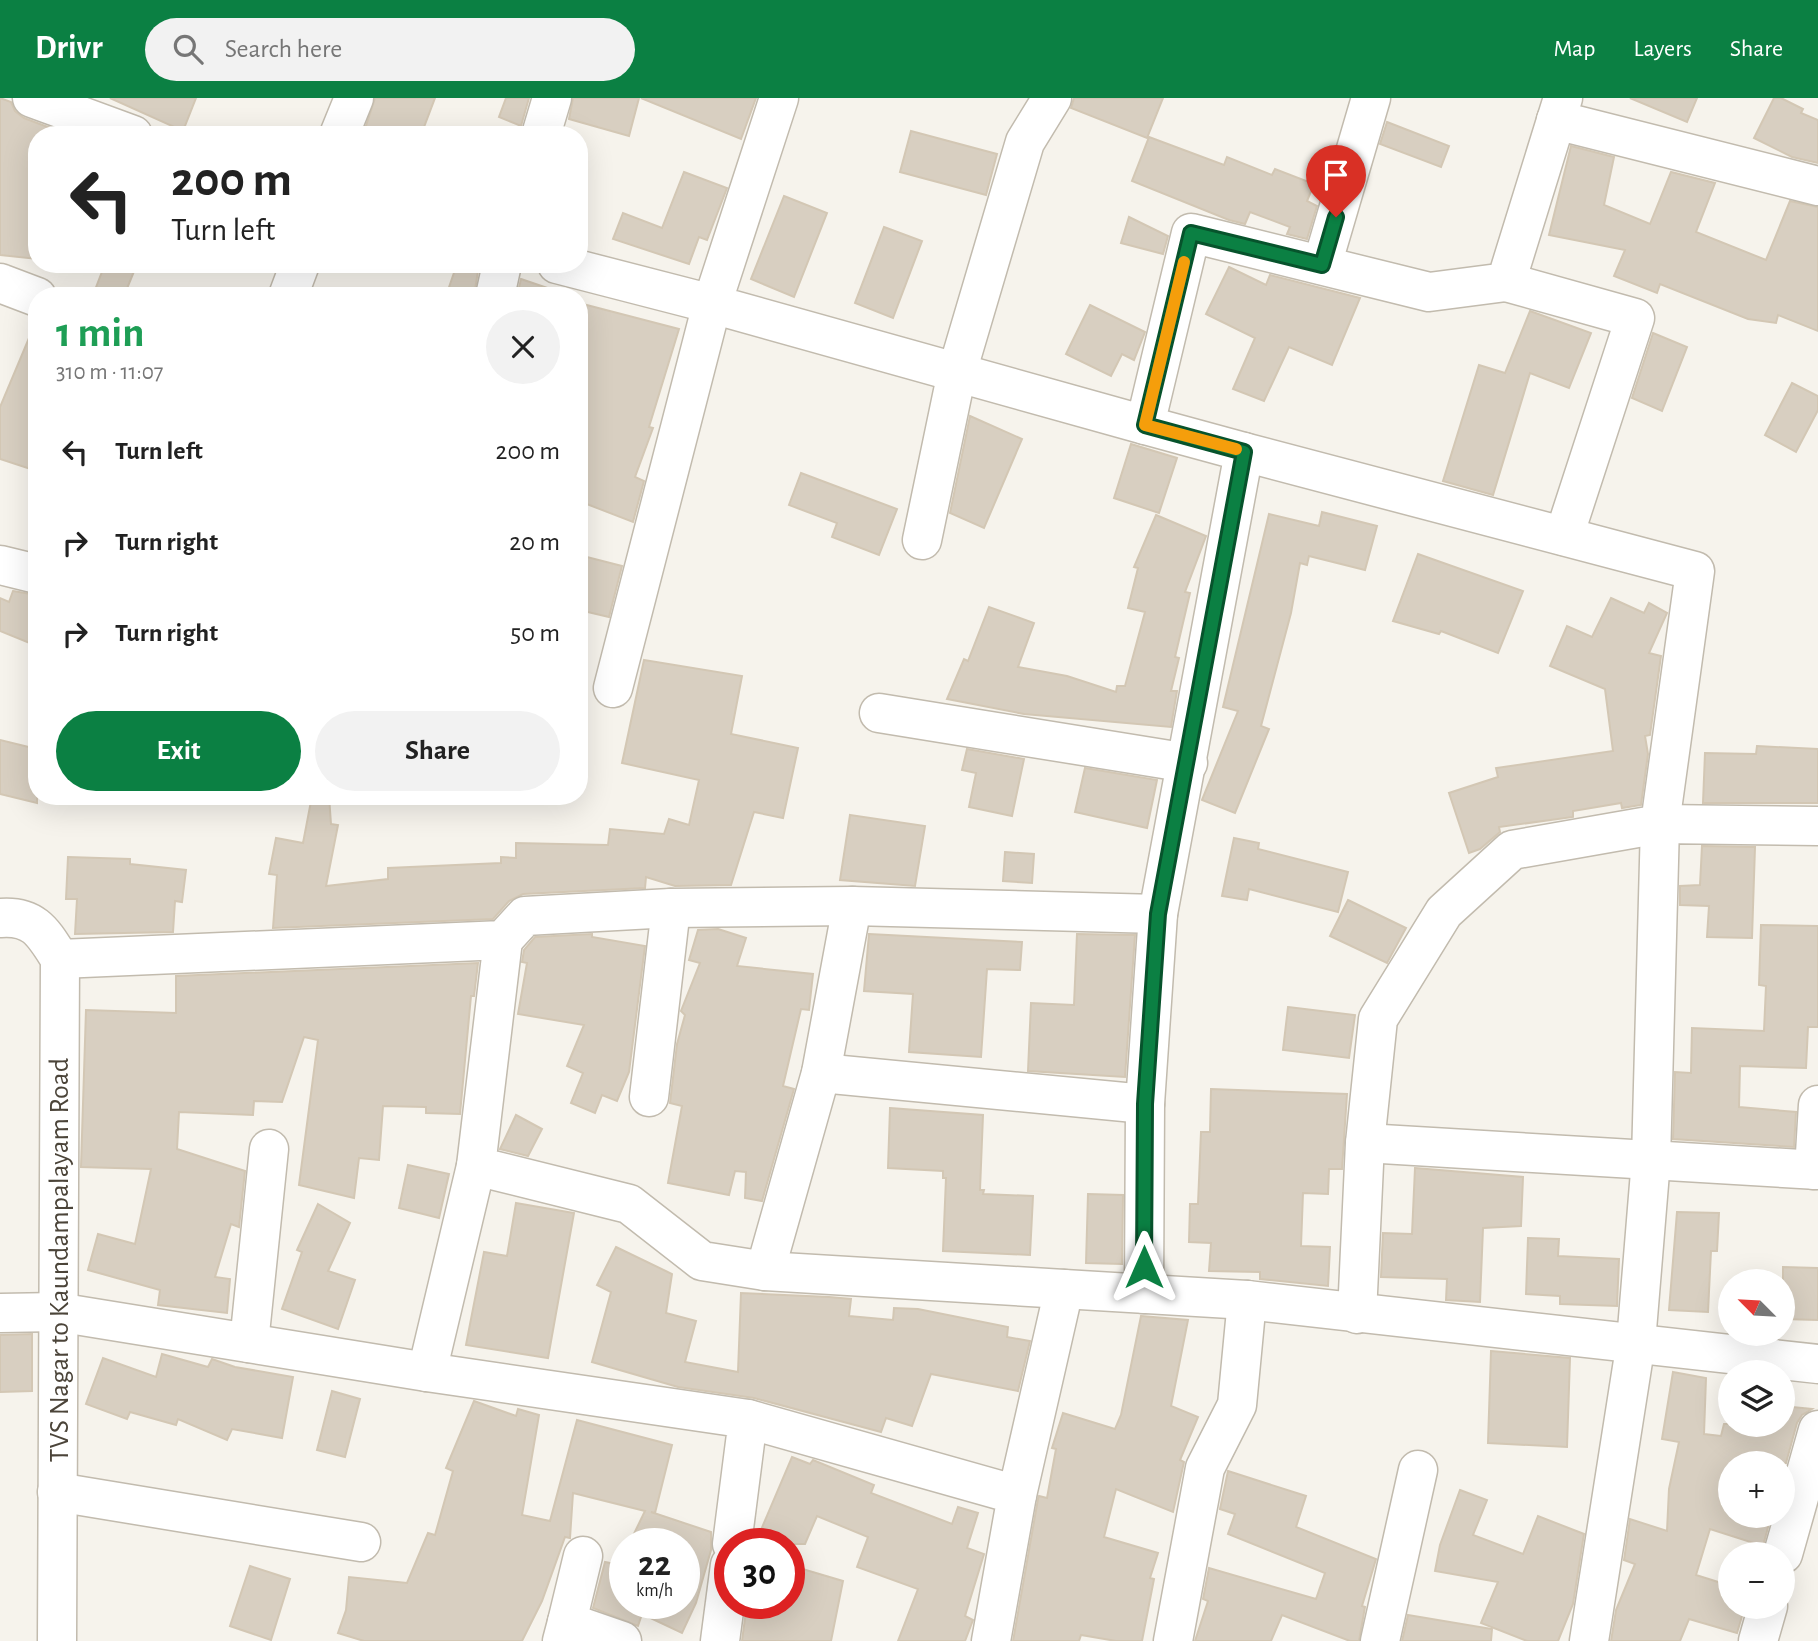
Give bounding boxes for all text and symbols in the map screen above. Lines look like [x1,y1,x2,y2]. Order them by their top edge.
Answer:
search box [145,18,635,81]
icon: search [169,30,207,68]
text: Drivr [35,32,103,65]
text: Search here [225,36,342,62]
text: Map [1553,37,1595,61]
text: Layers [1633,37,1692,61]
text: Share [1730,37,1783,61]
pin [1306,145,1366,217]
icon: left [56,154,147,245]
text: 200 m [171,156,292,205]
icon: arrive [1317,156,1355,194]
text: Turn left [171,214,275,246]
button: close [486,310,560,384]
text: 1 min [56,312,145,354]
text: 310 m · 11:07 [56,361,163,384]
icon: left [56,433,94,471]
text: Turn left [115,438,203,464]
text: 200 m [496,438,560,464]
icon: right [56,524,94,562]
text: Turn right [115,529,218,555]
text: 20 m [509,529,560,555]
icon: right [56,615,94,653]
text: Turn right [115,620,218,646]
text: 50 m [510,620,560,646]
button: Exit [56,711,301,791]
button: Share [315,711,560,791]
street label: TVS Nagar to Kaundampalayam Road [46,1058,74,1462]
position arrow [1107,1230,1181,1304]
north arrow [1718,1269,1796,1346]
map controls [1718,1269,1795,1619]
button: layers [1718,1360,1795,1437]
button: + [1718,1451,1795,1528]
speed limit sign: 30 [714,1528,805,1619]
button: − [1718,1542,1795,1619]
text: 22 [638,1547,671,1582]
text: km/h [636,1582,673,1600]

